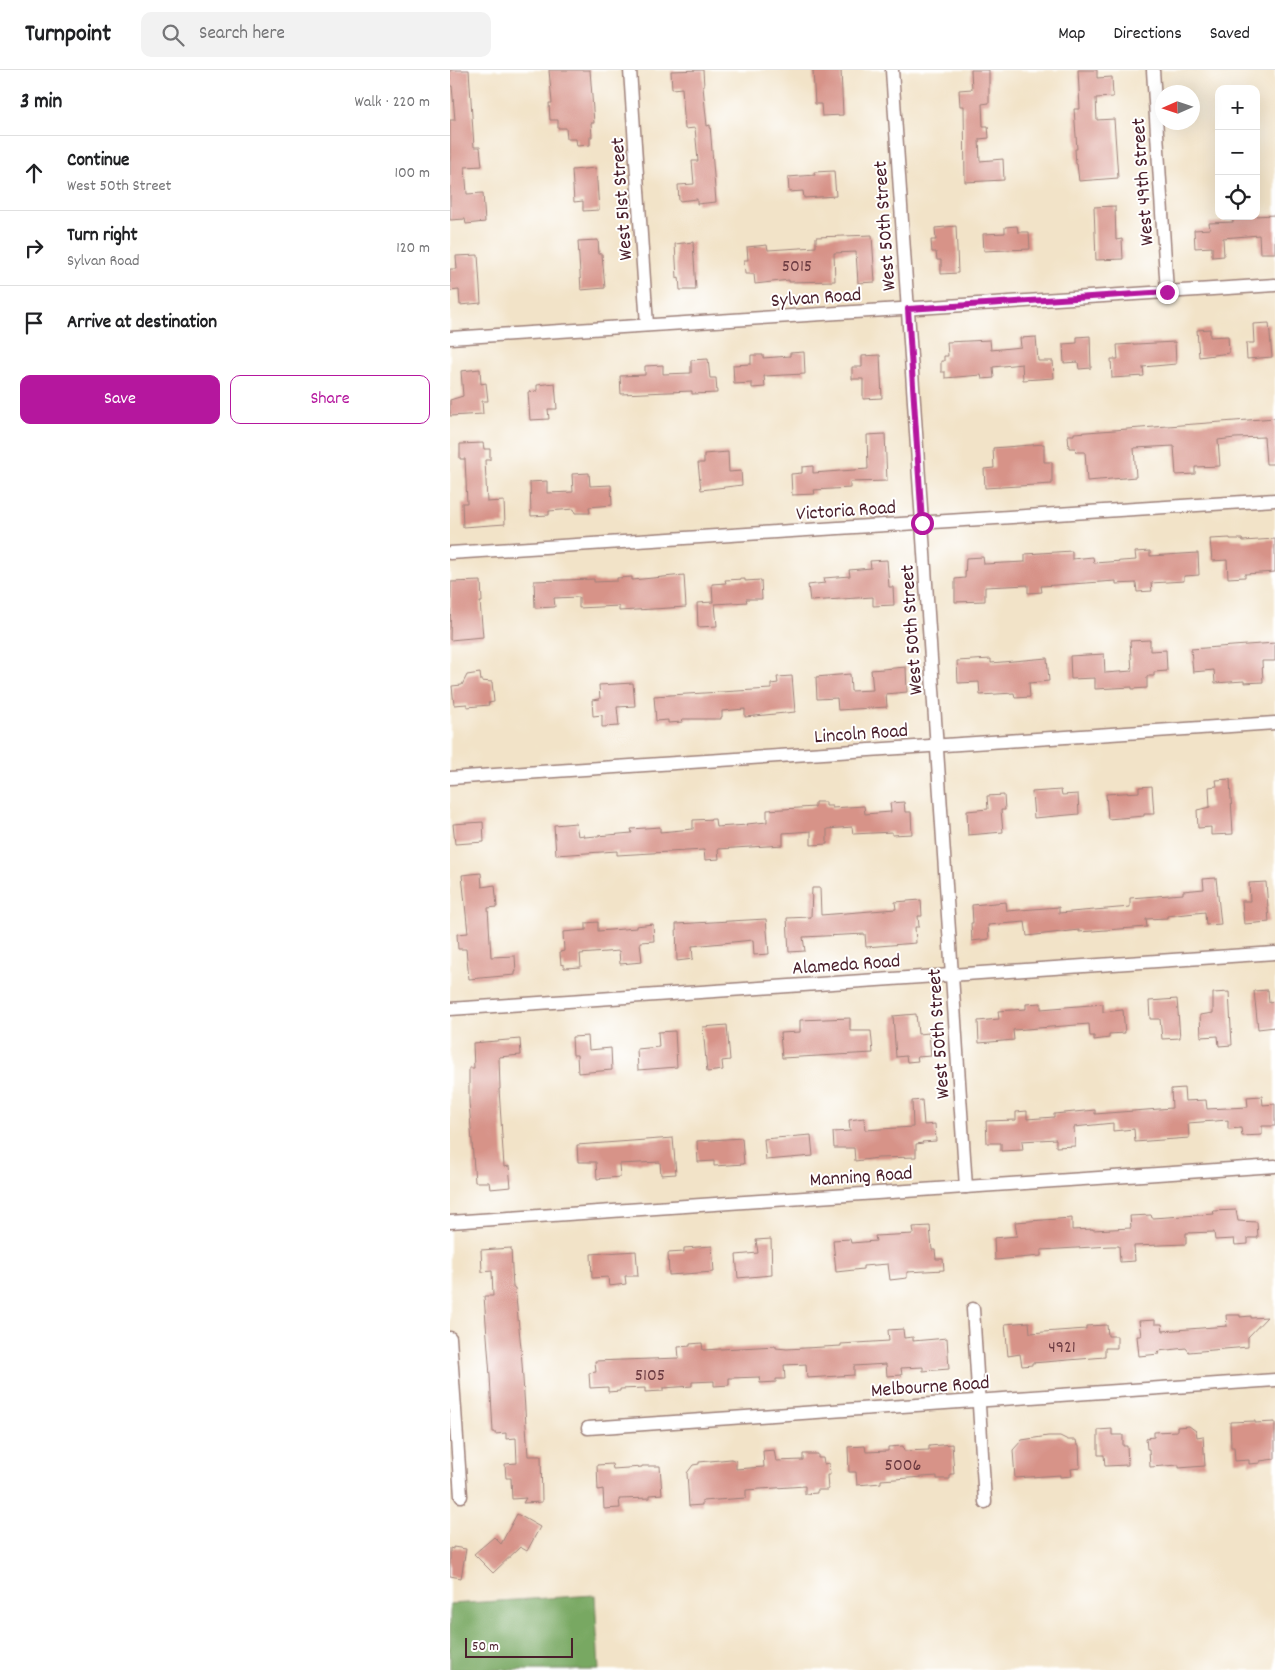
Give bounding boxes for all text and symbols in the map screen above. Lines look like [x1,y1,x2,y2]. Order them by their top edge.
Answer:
search box [141,12,491,57]
text: Turnpoint [25,18,111,52]
icon: search [159,21,187,49]
text: Search here [199,21,285,48]
text: Map [1058,22,1085,47]
text: Directions [1113,22,1182,47]
text: Saved [1210,22,1250,47]
north arrow [1155,85,1200,130]
map controls [1215,85,1260,220]
button: + [1215,85,1260,130]
text: 3 min [20,88,62,118]
text: Walk · 220 m [355,91,430,114]
street label: West 49th Street [1126,117,1162,247]
button: − [1215,130,1260,175]
street label: West 51st Street [605,136,641,261]
text: Continue [67,148,129,175]
icon: ahead [20,159,48,187]
street label: West 50th Street [867,160,905,292]
text: 100 m [394,162,430,185]
text: West 50th Street [67,175,171,198]
button: locate [1215,175,1260,220]
text: Turn right [67,223,138,250]
icon: right [20,234,48,262]
text: 120 m [396,237,430,260]
text: Sylvan Road [67,250,140,273]
house number: 5015 [782,255,812,280]
route end [1156,281,1179,304]
street label: Sylvan Road [770,282,862,316]
icon: arrive [20,309,48,337]
text: Arrive at destination [67,310,217,337]
button: Save [20,375,220,424]
button: Share [230,375,430,424]
street label: Victoria Road [795,495,897,529]
route start [911,512,934,535]
street label: West 50th Street [894,564,932,696]
street label: Lincoln Road [813,718,909,752]
street label: Alameda Road [791,948,901,984]
street label: West 50th Street [921,968,959,1100]
street label: Manning Road [809,1160,914,1196]
house number: 4921 [1048,1336,1076,1361]
house number: 5105 [635,1364,665,1389]
street label: Melbourne Road [870,1370,990,1406]
house number: 5006 [885,1454,921,1479]
scale bar [465,1635,572,1658]
text: 50 m [472,1637,499,1657]

